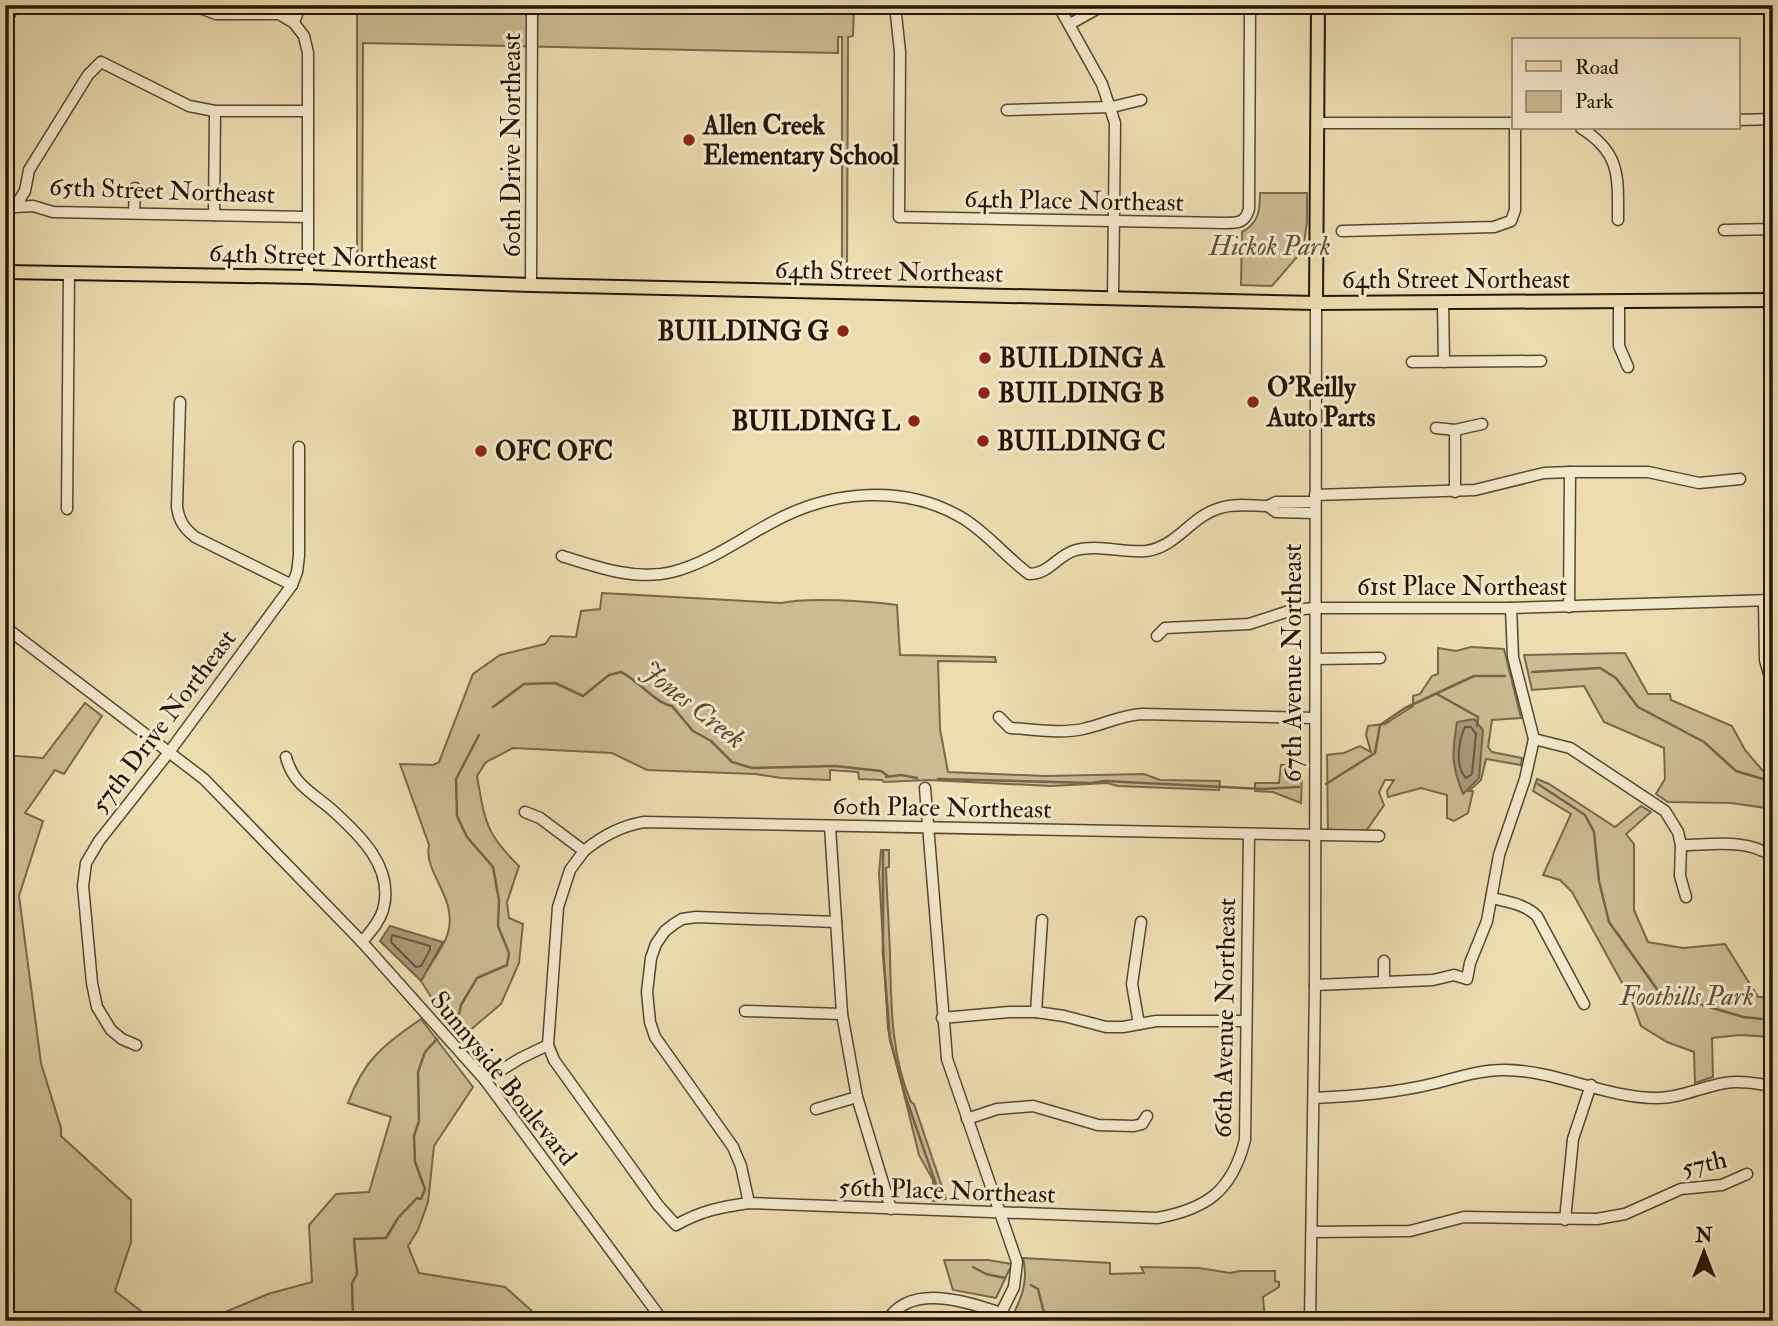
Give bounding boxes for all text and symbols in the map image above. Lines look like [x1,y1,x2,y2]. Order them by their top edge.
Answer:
street label: 60th Drive Northeast [496,33,528,257]
legend [1512,38,1740,130]
text: Road [1575,54,1620,81]
text: Park [1575,88,1613,115]
place label: Allen Creek Elementary School [702,110,900,173]
marker: Allen Creek Elementary School [681,132,697,148]
street label: 65th Street Northeast [48,171,275,211]
street label: 64th Place Northeast [964,183,1184,219]
park label: Hickok Park [1208,231,1331,263]
street label: 64th Street Northeast [208,237,438,277]
street label: 64th Street Northeast [774,254,1004,290]
street label: 64th Street Northeast [1342,264,1570,296]
place label: BUILDING G [657,316,829,348]
marker: BUILDING G [835,323,851,339]
place label: BUILDING A [999,343,1166,375]
marker: BUILDING A [977,350,993,366]
place label: O'Reilly Auto Parts [1266,372,1375,434]
place label: BUILDING B [998,378,1165,410]
marker: BUILDING B [976,385,992,401]
marker: O'Reilly Auto Parts [1245,394,1261,410]
place label: BUILDING L [731,406,900,438]
marker: BUILDING L [906,413,922,429]
place label: BUILDING C [997,426,1166,458]
marker: BUILDING C [975,433,991,449]
place label: OFC OFC [495,436,613,468]
marker: OFC OFC [473,443,489,459]
street label: 67th Avenue Northeast [1277,543,1309,783]
street label: 61st Place Northeast [1357,571,1567,603]
street label: 57th Drive Northeast [84,623,243,820]
water label: Jones Creek [634,654,752,757]
street label: 60th Place Northeast [832,790,1052,826]
street label: 66th Avenue Northeast [1207,898,1243,1138]
park label: Foothills Park [1618,981,1754,1013]
street label: Sunnyside Boulevard [423,985,583,1172]
street label: 57th [1678,1143,1730,1185]
street label: 56th Place Northeast [838,1171,1056,1211]
north arrow [1670,1218,1740,1288]
text: N [1694,1224,1713,1248]

